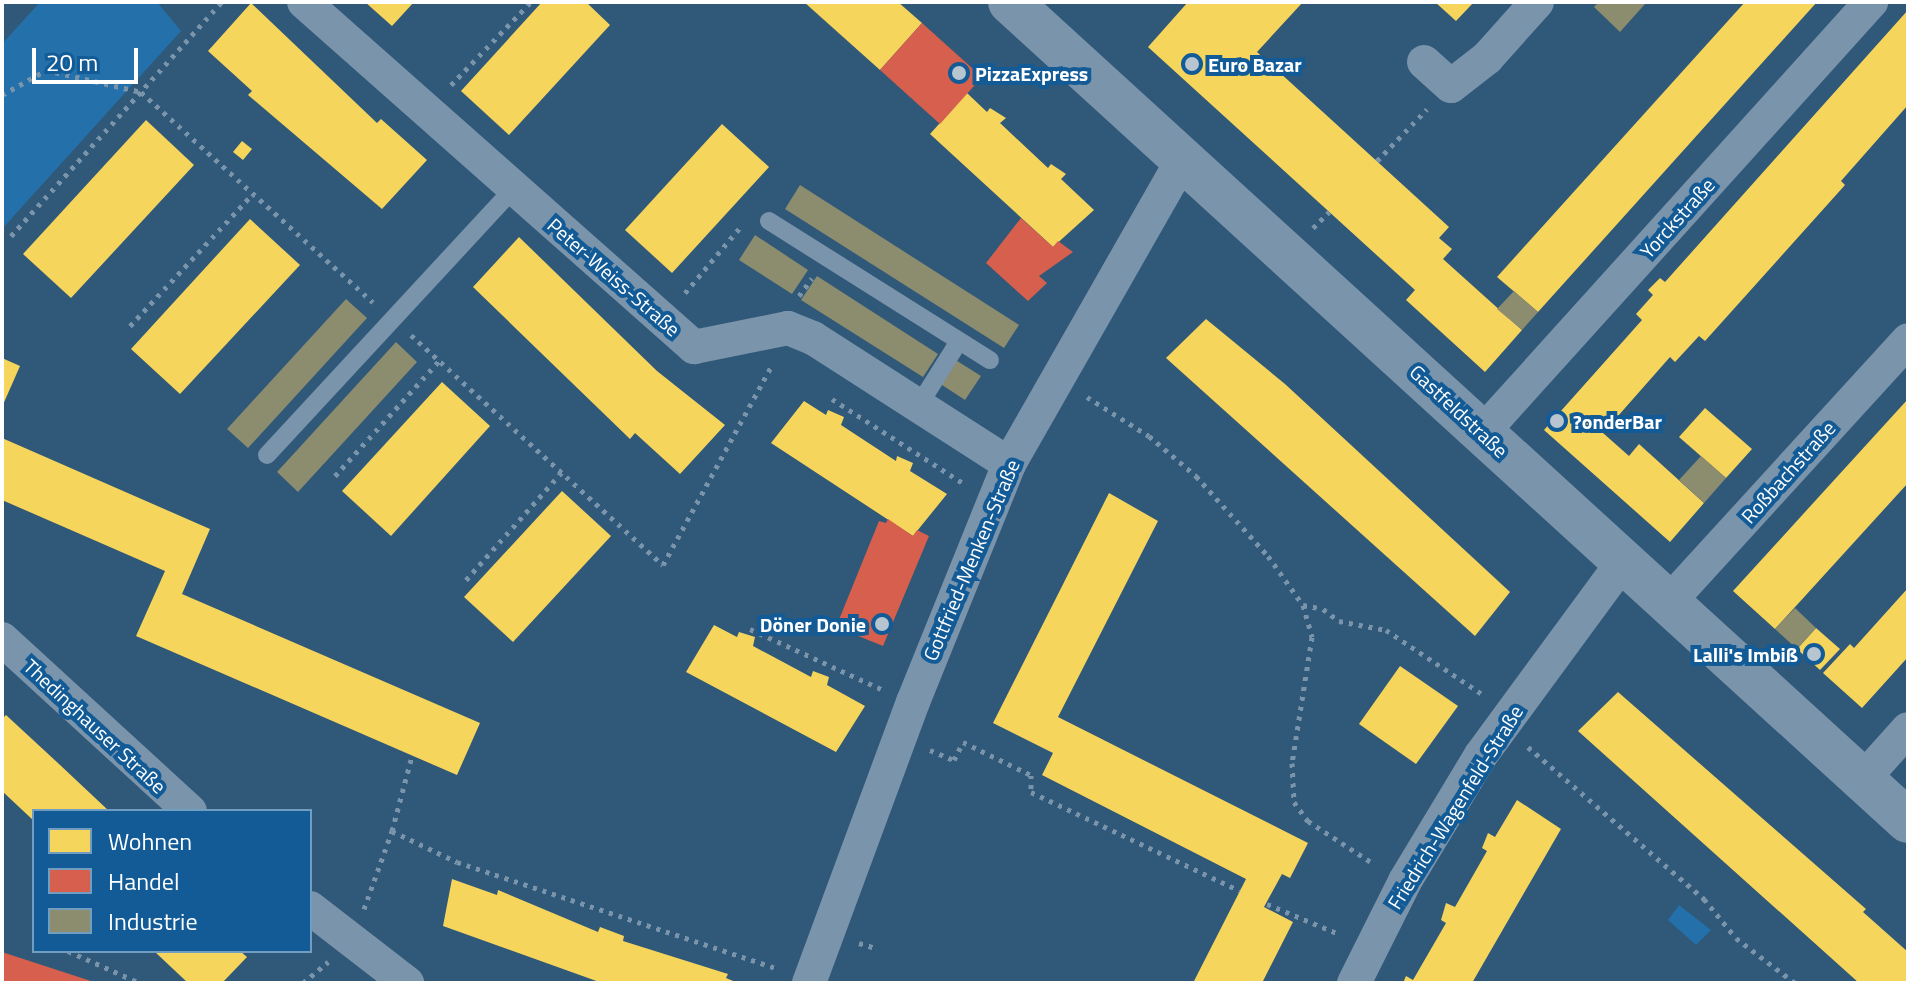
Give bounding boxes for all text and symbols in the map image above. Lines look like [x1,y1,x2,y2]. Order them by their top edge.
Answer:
scale bar [36,32,142,82]
text: 20 m [46,44,98,80]
place label: Euro Bazar [1208,52,1302,76]
marker: Euro Bazar [1183,55,1201,73]
place label: PizzaExpress [975,61,1088,85]
marker: PizzaExpress [950,64,968,82]
street label: Yorckstraße [1635,173,1719,263]
street label: Peter-Weiss-Straße [543,213,685,341]
street label: Gastfeldstraße [1405,360,1513,462]
place label: ?onderBar [1573,409,1662,433]
marker: ?onderBar [1548,412,1566,430]
street label: Roßbachstraße [1736,416,1840,528]
street label: Gottfried-Menken-Straße [918,456,1024,664]
place label: Döner Donie [760,612,866,636]
marker: Döner Donie [873,615,891,633]
place label: Lalli's Imbiß [1693,642,1798,666]
marker: Lalli's Imbiß [1805,645,1823,663]
street label: Thedinghauser Straße [19,654,171,798]
street label: Friedrich-Wagenfeld-Straße [1382,701,1528,913]
legend [32,809,312,953]
text: Wohnen [108,823,192,859]
text: Handel [108,863,179,899]
text: Industrie [108,903,198,939]

